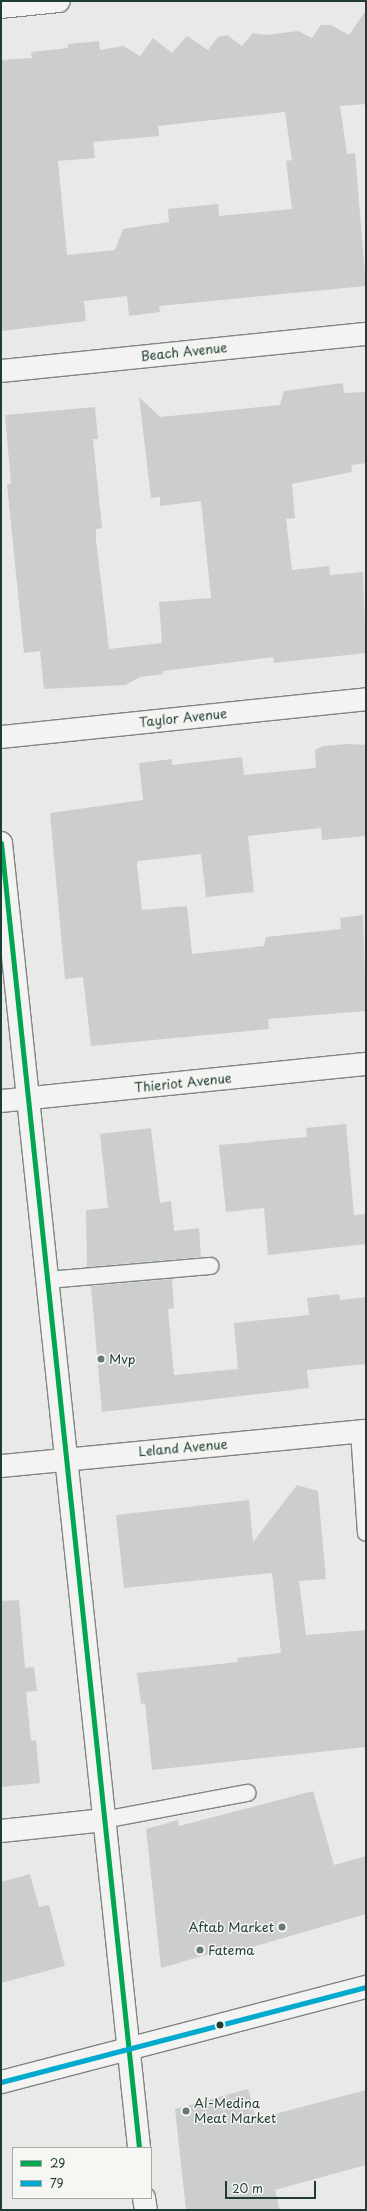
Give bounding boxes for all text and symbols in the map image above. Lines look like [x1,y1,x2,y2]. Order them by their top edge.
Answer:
street label: Beach Avenue [140,340,228,364]
street label: Taylor Avenue [138,706,228,730]
street label: Thieriot Avenue [134,1070,232,1096]
place label: Mvp [109,1351,135,1367]
marker: Mvp [96,1354,106,1364]
street label: Leland Avenue [138,1436,228,1460]
place label: Aftab Market [188,1919,274,1935]
marker: Aftab Market [277,1922,287,1932]
place label: Fatema [208,1942,254,1958]
marker: Fatema [195,1945,205,1955]
unlabelled marker [215,2020,225,2030]
place label: Al-Medina Meat Market [194,2096,276,2127]
marker: Al-Medina Meat Market [181,2106,191,2116]
legend [12,2147,152,2199]
text: 29 [50,2154,65,2172]
scale bar [227,2173,318,2199]
text: 79 [50,2174,64,2192]
text: 20 m [232,2179,263,2197]

